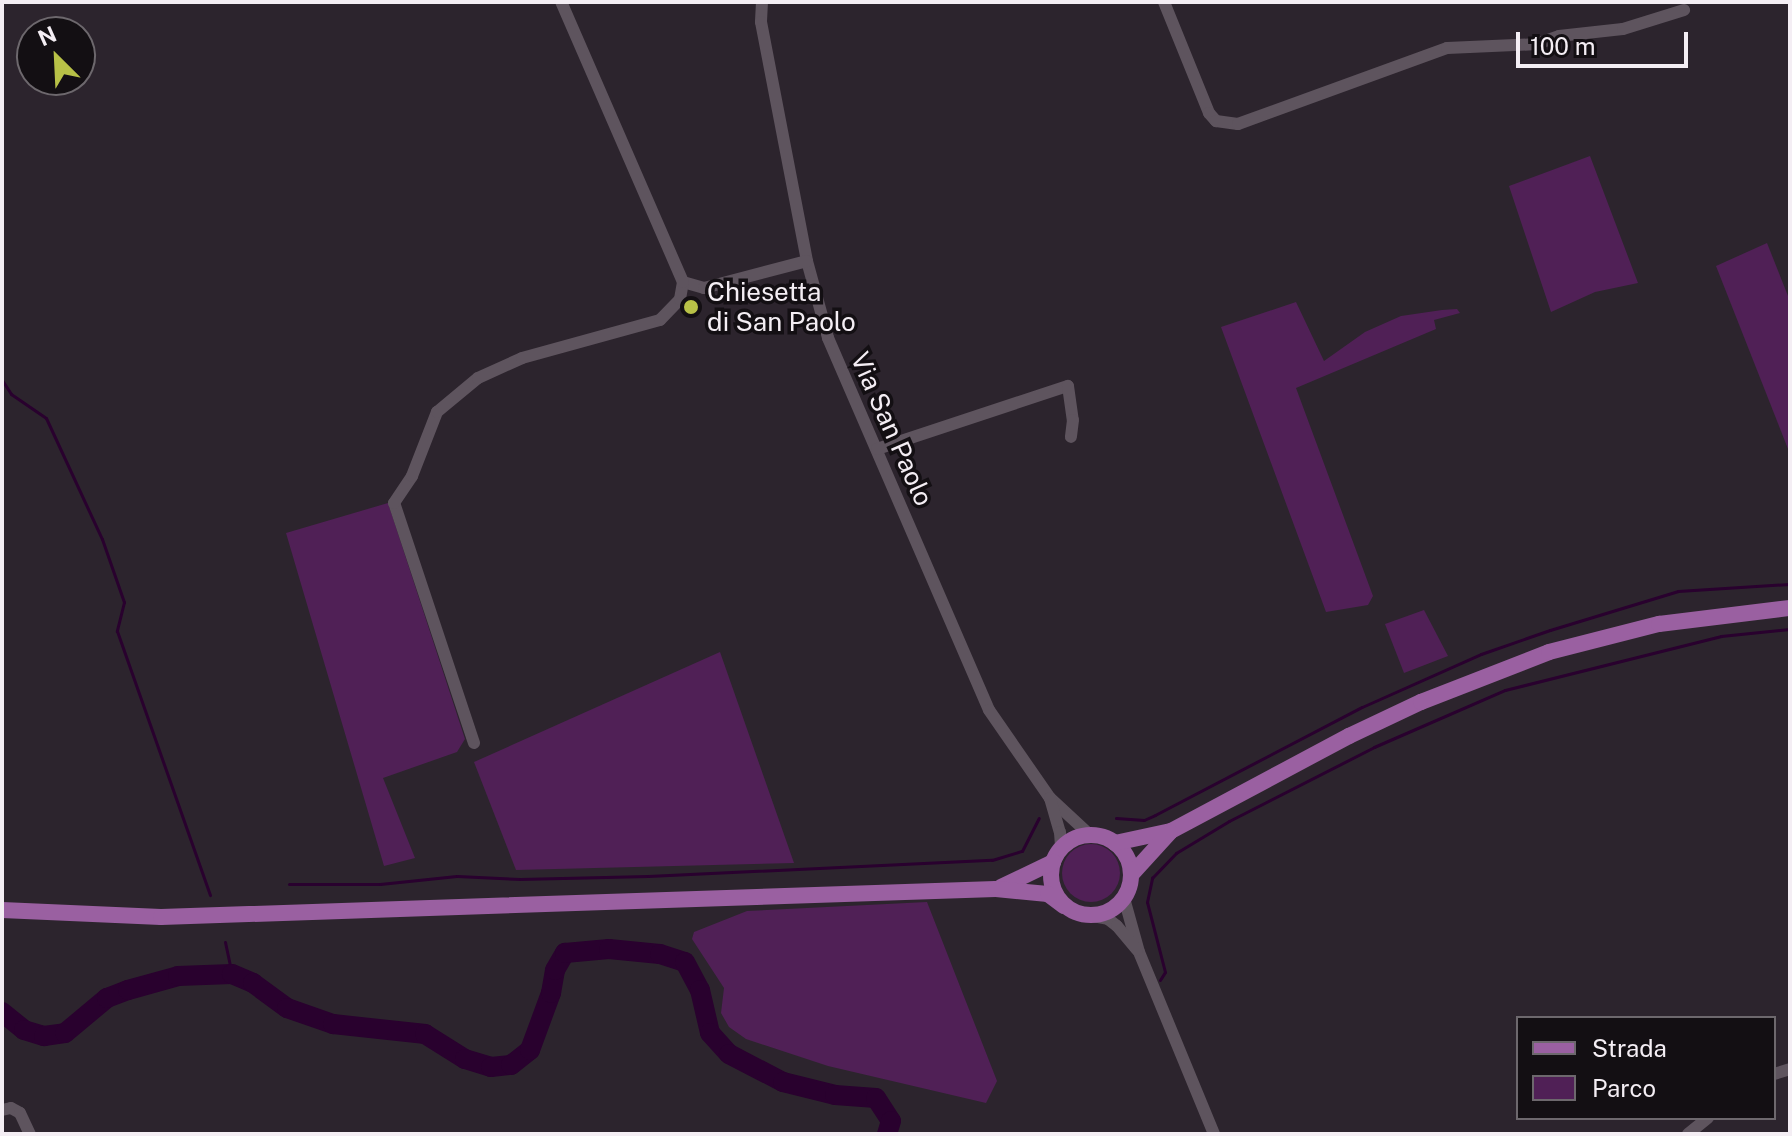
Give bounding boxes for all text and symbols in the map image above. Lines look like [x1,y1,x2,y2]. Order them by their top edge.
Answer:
north arrow [16,16,96,96]
scale bar [1520,16,1692,66]
text: N [34,21,60,51]
text: 100 m [1530,32,1596,60]
place label: Chiesetta di San Paolo [707,276,856,338]
marker: Chiesetta di San Paolo [682,298,700,316]
street label: Via San Paolo [844,347,940,511]
legend [1516,1016,1776,1120]
text: Strada [1592,1034,1667,1062]
text: Parco [1592,1074,1656,1102]

